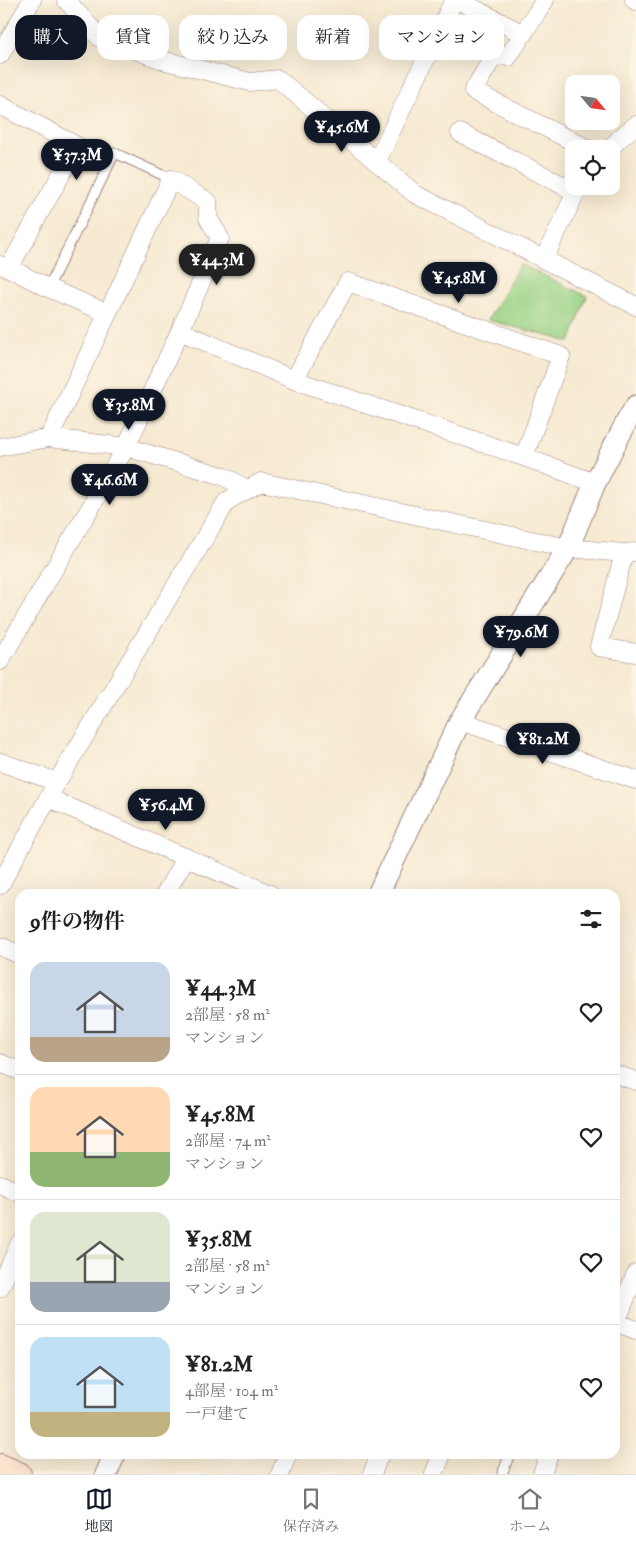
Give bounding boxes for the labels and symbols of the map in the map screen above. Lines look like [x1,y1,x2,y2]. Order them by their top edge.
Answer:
north arrow [565,75,620,130]
pin: ¥45.6M [301,110,383,153]
pin: ¥37.3M [36,138,118,181]
pin: ¥44.3M [176,244,258,286]
pin: ¥45.8M [418,262,500,304]
pin: ¥35.8M [88,388,170,431]
pin: ¥46.6M [69,464,151,506]
pin: ¥79.6M [480,616,562,658]
pin: ¥81.2M [502,722,584,765]
pin: ¥56.4M [125,788,207,831]

